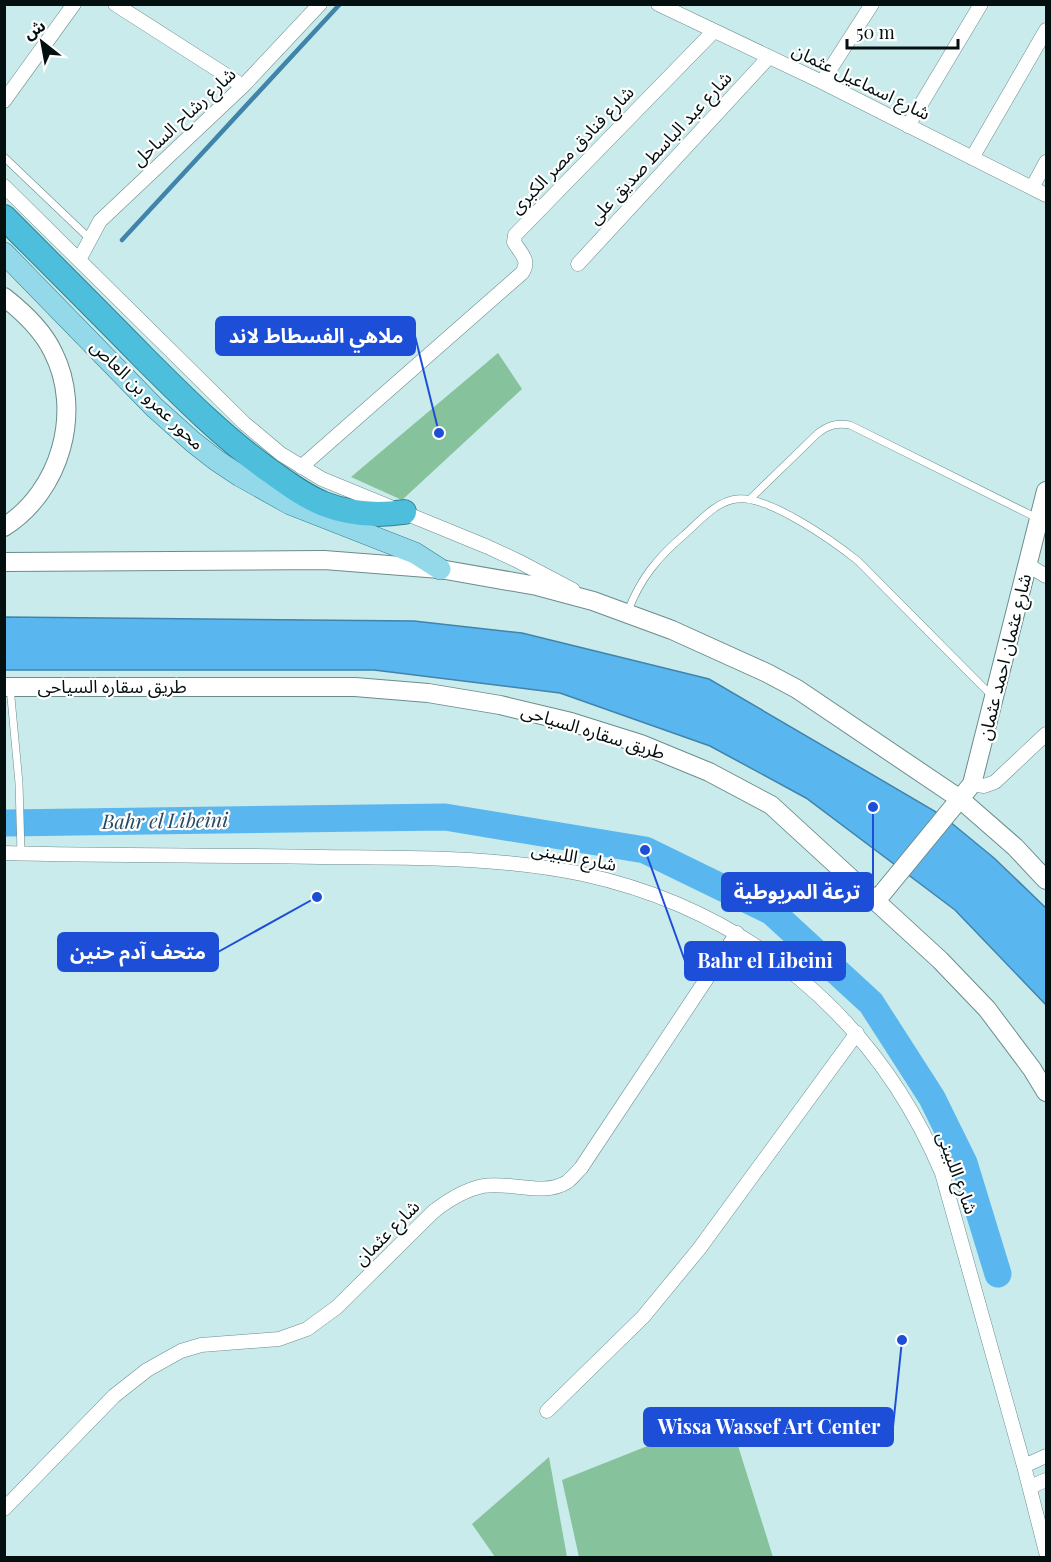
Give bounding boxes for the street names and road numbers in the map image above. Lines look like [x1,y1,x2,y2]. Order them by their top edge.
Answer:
street label: شارع اسماعيل عثمان [787,37,934,128]
street label: شارع رشاح الساحل [126,62,243,173]
street label: شارع عبد الباسط صديق على [582,66,739,231]
street label: شارع فنادق مصر الكبرى [504,80,641,221]
street label: محور عمرو بن العاص [86,334,210,455]
street label: شارع عثمان احمد عثمان [972,571,1039,743]
street label: طريق سقاره السياحى [37,674,187,698]
street label: طريق سقاره السياحى [518,698,668,764]
street label: شارع اللبينى [529,836,619,879]
street label: شارع اللبينى [929,1128,984,1218]
street label: شارع عثمان [348,1194,426,1272]

